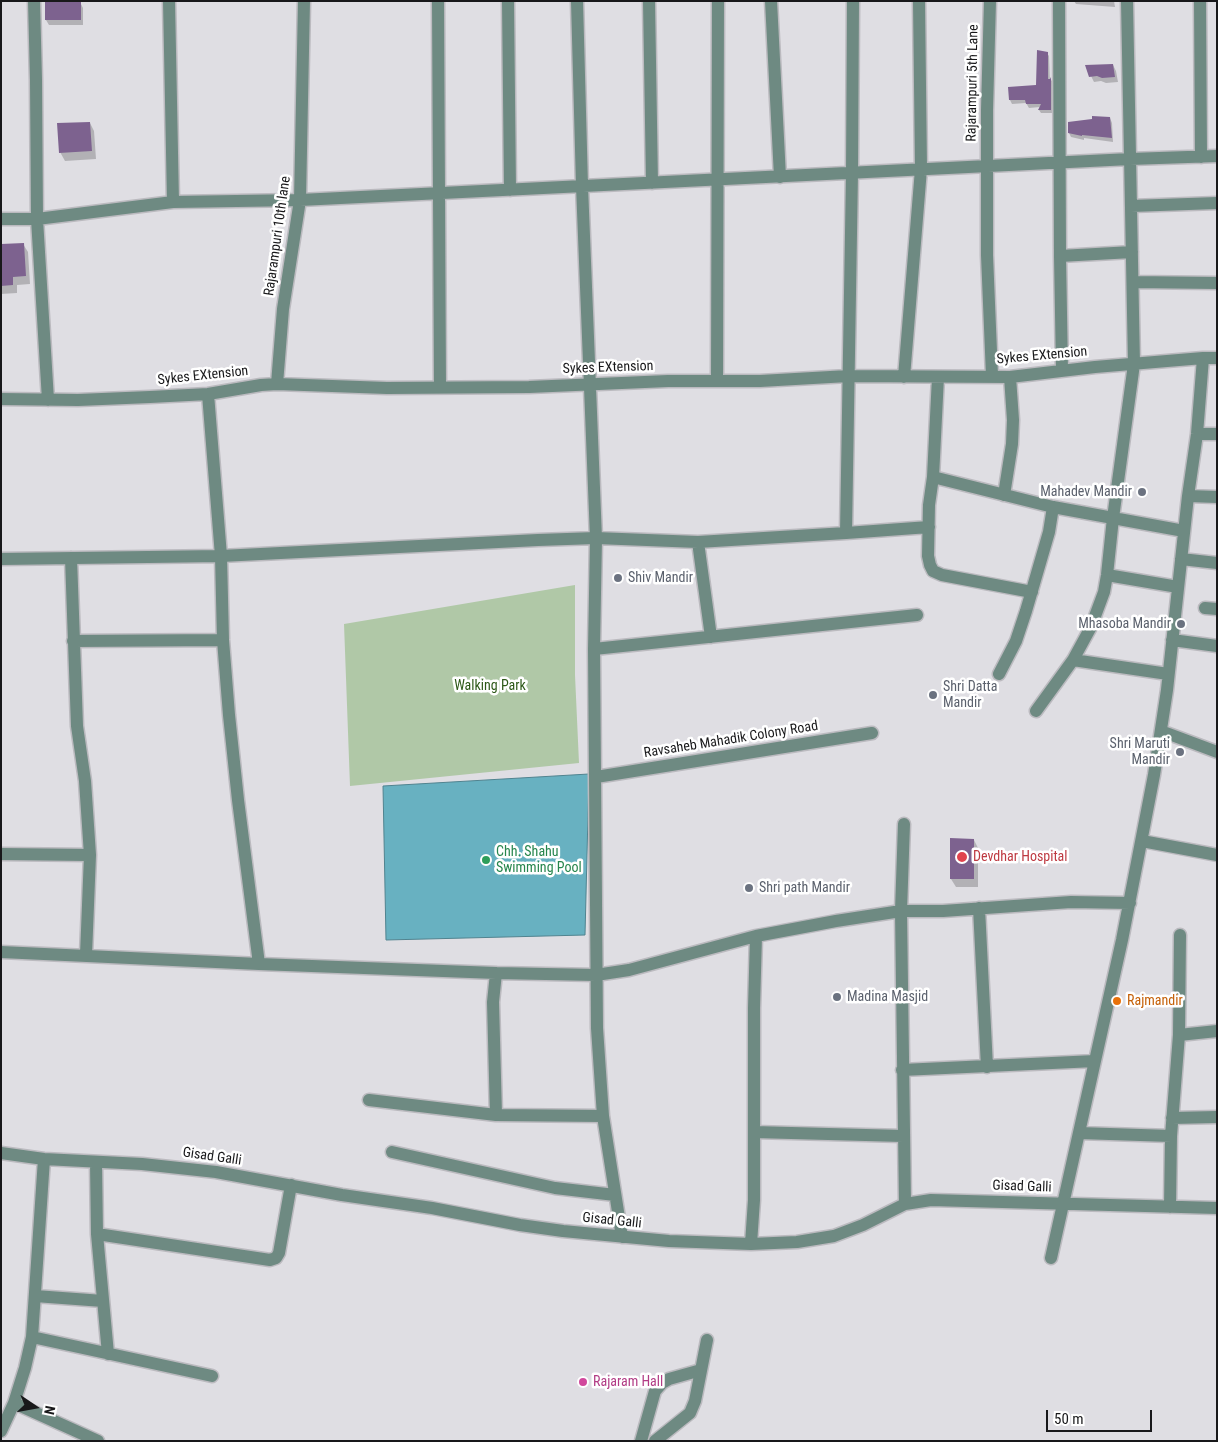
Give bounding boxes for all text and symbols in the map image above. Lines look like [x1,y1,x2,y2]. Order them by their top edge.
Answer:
street label: Rajarampuri 5th Lane [964,24,982,142]
street label: Rajarampuri 10th lane [261,175,295,297]
street label: Sykes EXtension [996,344,1088,368]
street label: Sykes EXtension [562,358,654,378]
street label: Sykes EXtension [157,363,249,389]
place label: Mahadev Mandir [1040,484,1132,500]
marker: Mahadev Mandir [1136,486,1148,498]
place label: Shiv Mandir [628,570,693,586]
marker: Shiv Mandir [612,572,624,584]
place label: Mhasoba Mandir [1078,616,1171,632]
marker: Mhasoba Mandir [1175,618,1187,630]
park label: Walking Park [454,678,526,694]
place label: Shri Datta Mandir [943,679,997,712]
marker: Shri Datta Mandir [927,689,939,701]
street label: Ravsaheb Mahadik Colony Road [643,718,819,762]
place label: Shri Maruti Mandir [1110,736,1170,769]
marker: Shri Maruti Mandir [1174,746,1186,758]
place label: Chh. Shahu Swimming Pool [496,844,582,876]
place label: Devdhar Hospital [973,849,1068,865]
marker: Devdhar Hospital [955,850,969,864]
marker: Chh. Shahu Swimming Pool [480,854,492,866]
place label: Shri path Mandir [759,880,850,896]
marker: Shri path Mandir [743,882,755,894]
place label: Madina Masjid [847,989,928,1005]
marker: Madina Masjid [831,991,843,1003]
place label: Rajmandir [1127,993,1183,1009]
marker: Rajmandir [1111,995,1123,1007]
street label: Gisad Galli [181,1145,243,1169]
street label: Gisad Galli [992,1178,1052,1196]
street label: Gisad Galli [582,1210,642,1232]
place label: Rajaram Hall [593,1374,663,1390]
marker: Rajaram Hall [577,1376,589,1388]
north arrow [10,1382,60,1432]
scale bar [1048,1400,1154,1432]
text: N [41,1404,58,1416]
text: 50 m [1054,1410,1084,1428]

